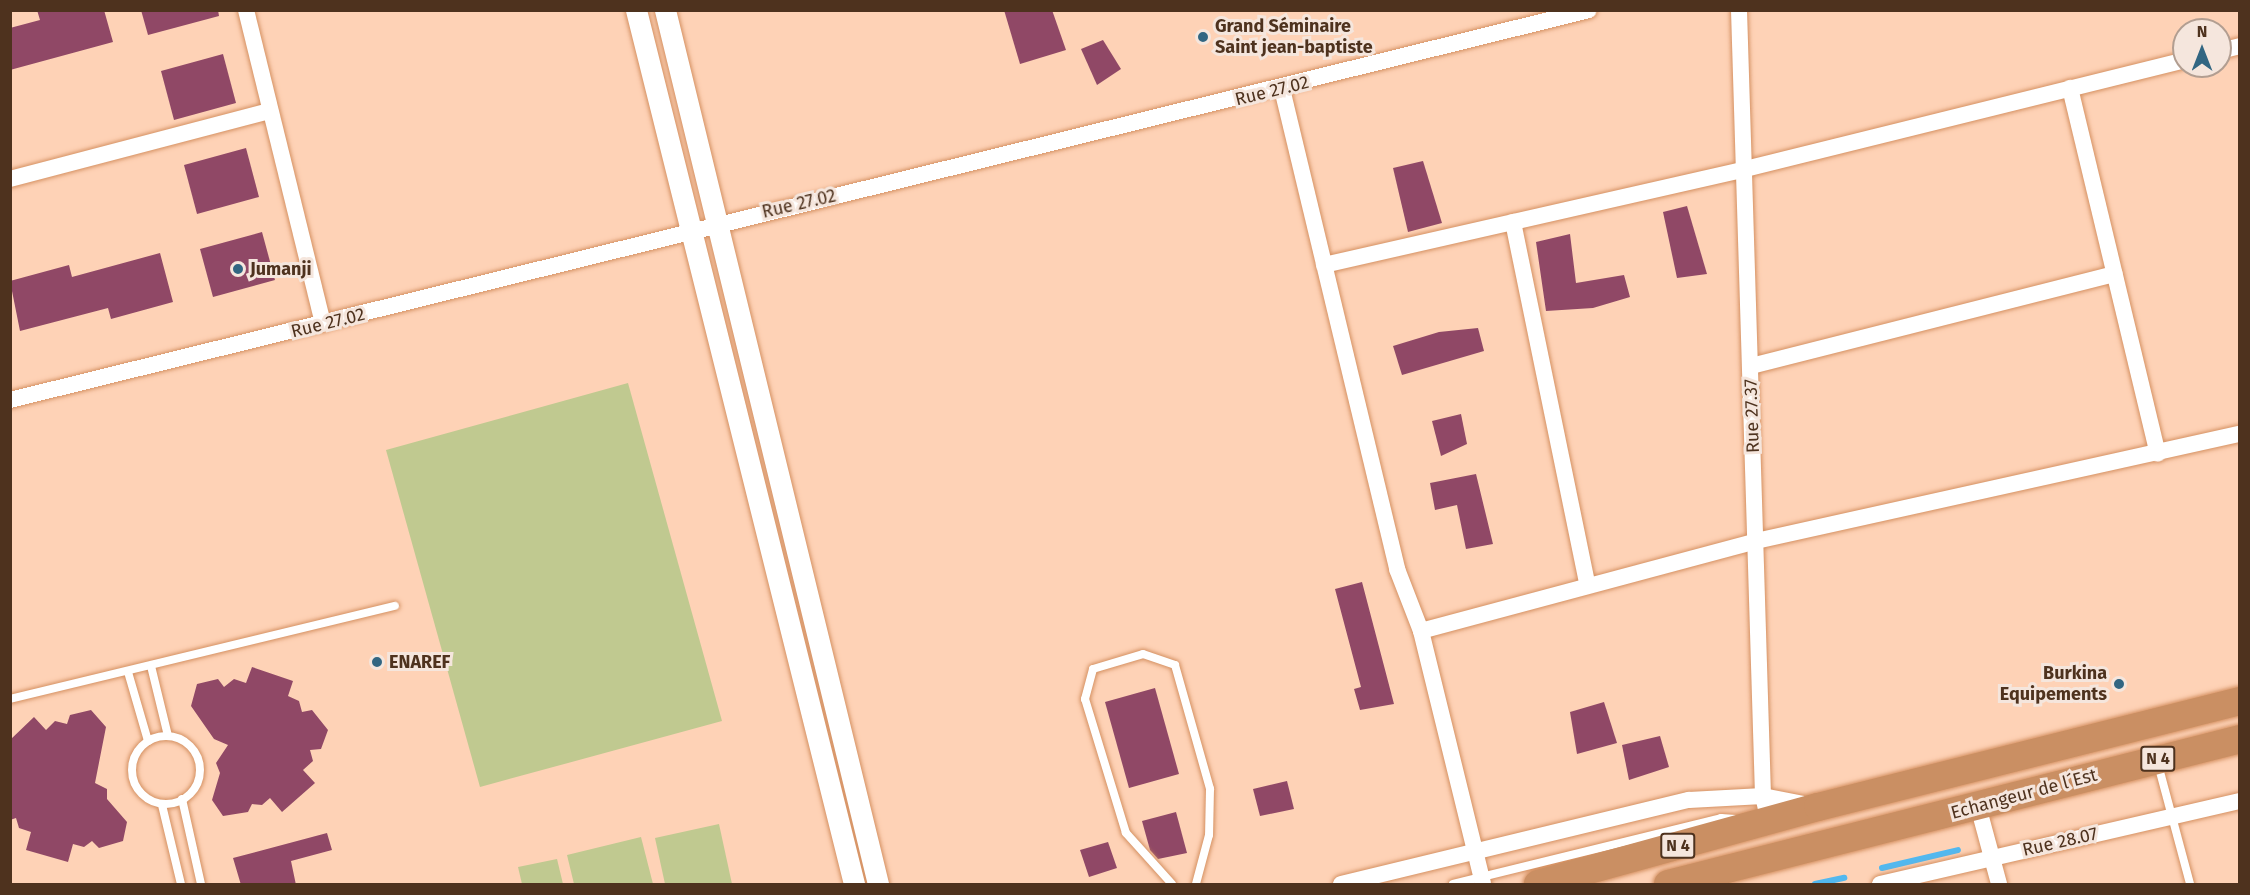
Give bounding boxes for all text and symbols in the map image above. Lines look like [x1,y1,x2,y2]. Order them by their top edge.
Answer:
place label: Grand Séminaire Saint jean-baptiste [1215,16,1373,58]
north arrow [2172,18,2232,78]
text: N [2197,22,2207,41]
marker: Grand Séminaire Saint jean-baptiste [1196,30,1210,44]
street label: Rue 27.02 [1233,71,1311,111]
street label: Rue 27.02 [760,185,838,223]
place label: Jumanji [250,258,312,280]
marker: Jumanji [231,262,245,276]
street label: Rue 27.02 [289,303,367,343]
street label: Rue 27.37 [1740,379,1764,453]
place label: ENAREF [389,651,450,673]
marker: ENAREF [370,655,384,669]
place label: Burkina Equipements [2000,663,2107,706]
marker: Burkina Equipements [2112,677,2126,691]
road number: N 4 [2140,746,2176,772]
street label: Echangeur de l´Est [1949,764,2099,824]
street label: Rue 28.07 [2020,823,2100,861]
road number: N 4 [1660,833,1696,859]

